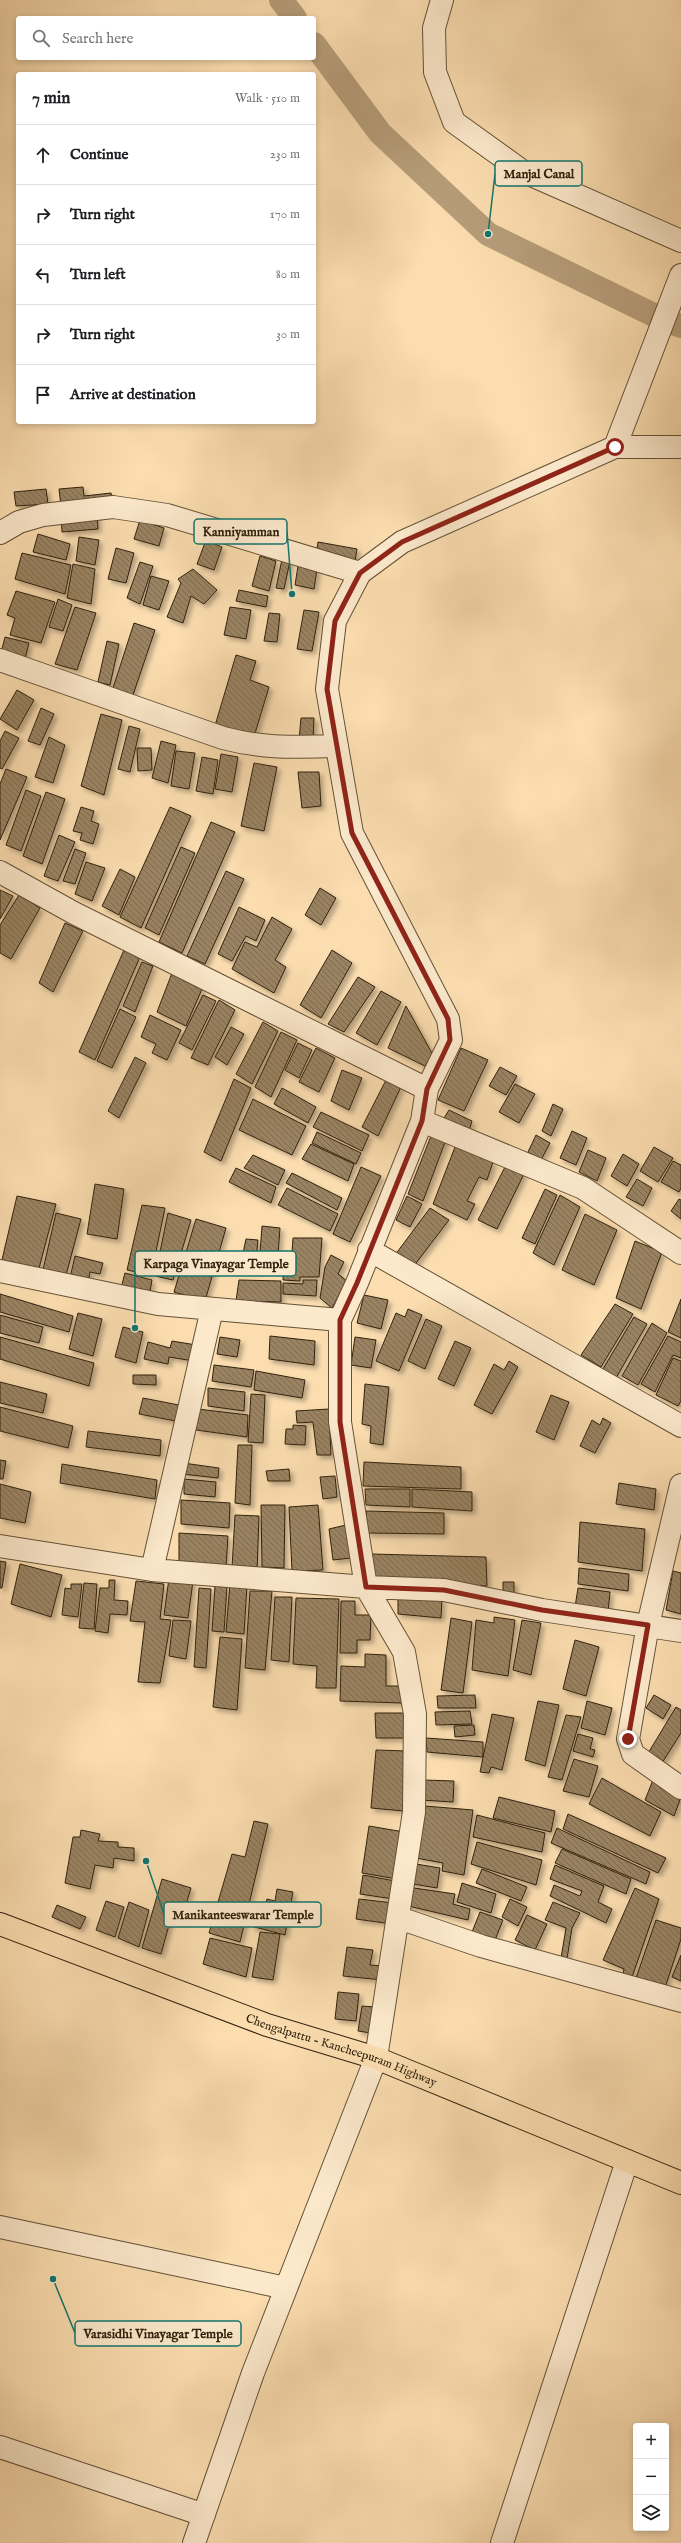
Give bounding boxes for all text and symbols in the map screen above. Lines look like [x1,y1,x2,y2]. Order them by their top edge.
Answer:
search box [16,16,316,60]
icon: search [30,27,52,49]
text: Search here [62,29,133,48]
text: 7 min [32,88,70,109]
text: Walk · 510 m [235,90,300,107]
icon: ahead [32,144,54,166]
text: Continue [70,145,128,164]
text: 230 m [270,146,300,163]
callout: Manjal Canal [495,161,582,186]
text: Manjal Canal [504,166,575,183]
icon: right [32,204,54,226]
text: Turn right [70,205,135,224]
text: 170 m [270,206,300,223]
icon: left [32,264,54,286]
text: Turn left [70,265,126,284]
text: 80 m [276,266,300,283]
icon: right [32,324,54,346]
text: Turn right [70,325,135,344]
text: 30 m [276,326,300,343]
icon: arrive [32,384,54,406]
text: Arrive at destination [70,385,196,404]
route start [606,438,624,456]
callout: Kanniyamman [194,519,287,544]
text: Kanniyamman [203,524,279,541]
callout: Karpaga Vinayagar Temple [135,1251,296,1276]
text: Karpaga Vinayagar Temple [143,1256,289,1273]
route end [619,1730,637,1748]
callout: Manikanteeswarar Temple [164,1902,321,1927]
text: Manikanteeswarar Temple [172,1907,314,1924]
street label: Chengalpattu - Kancheepuram Highway [244,2010,439,2090]
callout: Varasidhi Vinayagar Temple [75,2321,241,2346]
text: Varasidhi Vinayagar Temple [82,2326,233,2343]
map controls [633,2423,669,2531]
button: + [633,2423,669,2459]
button: − [633,2459,669,2495]
button: layers [633,2495,669,2531]

